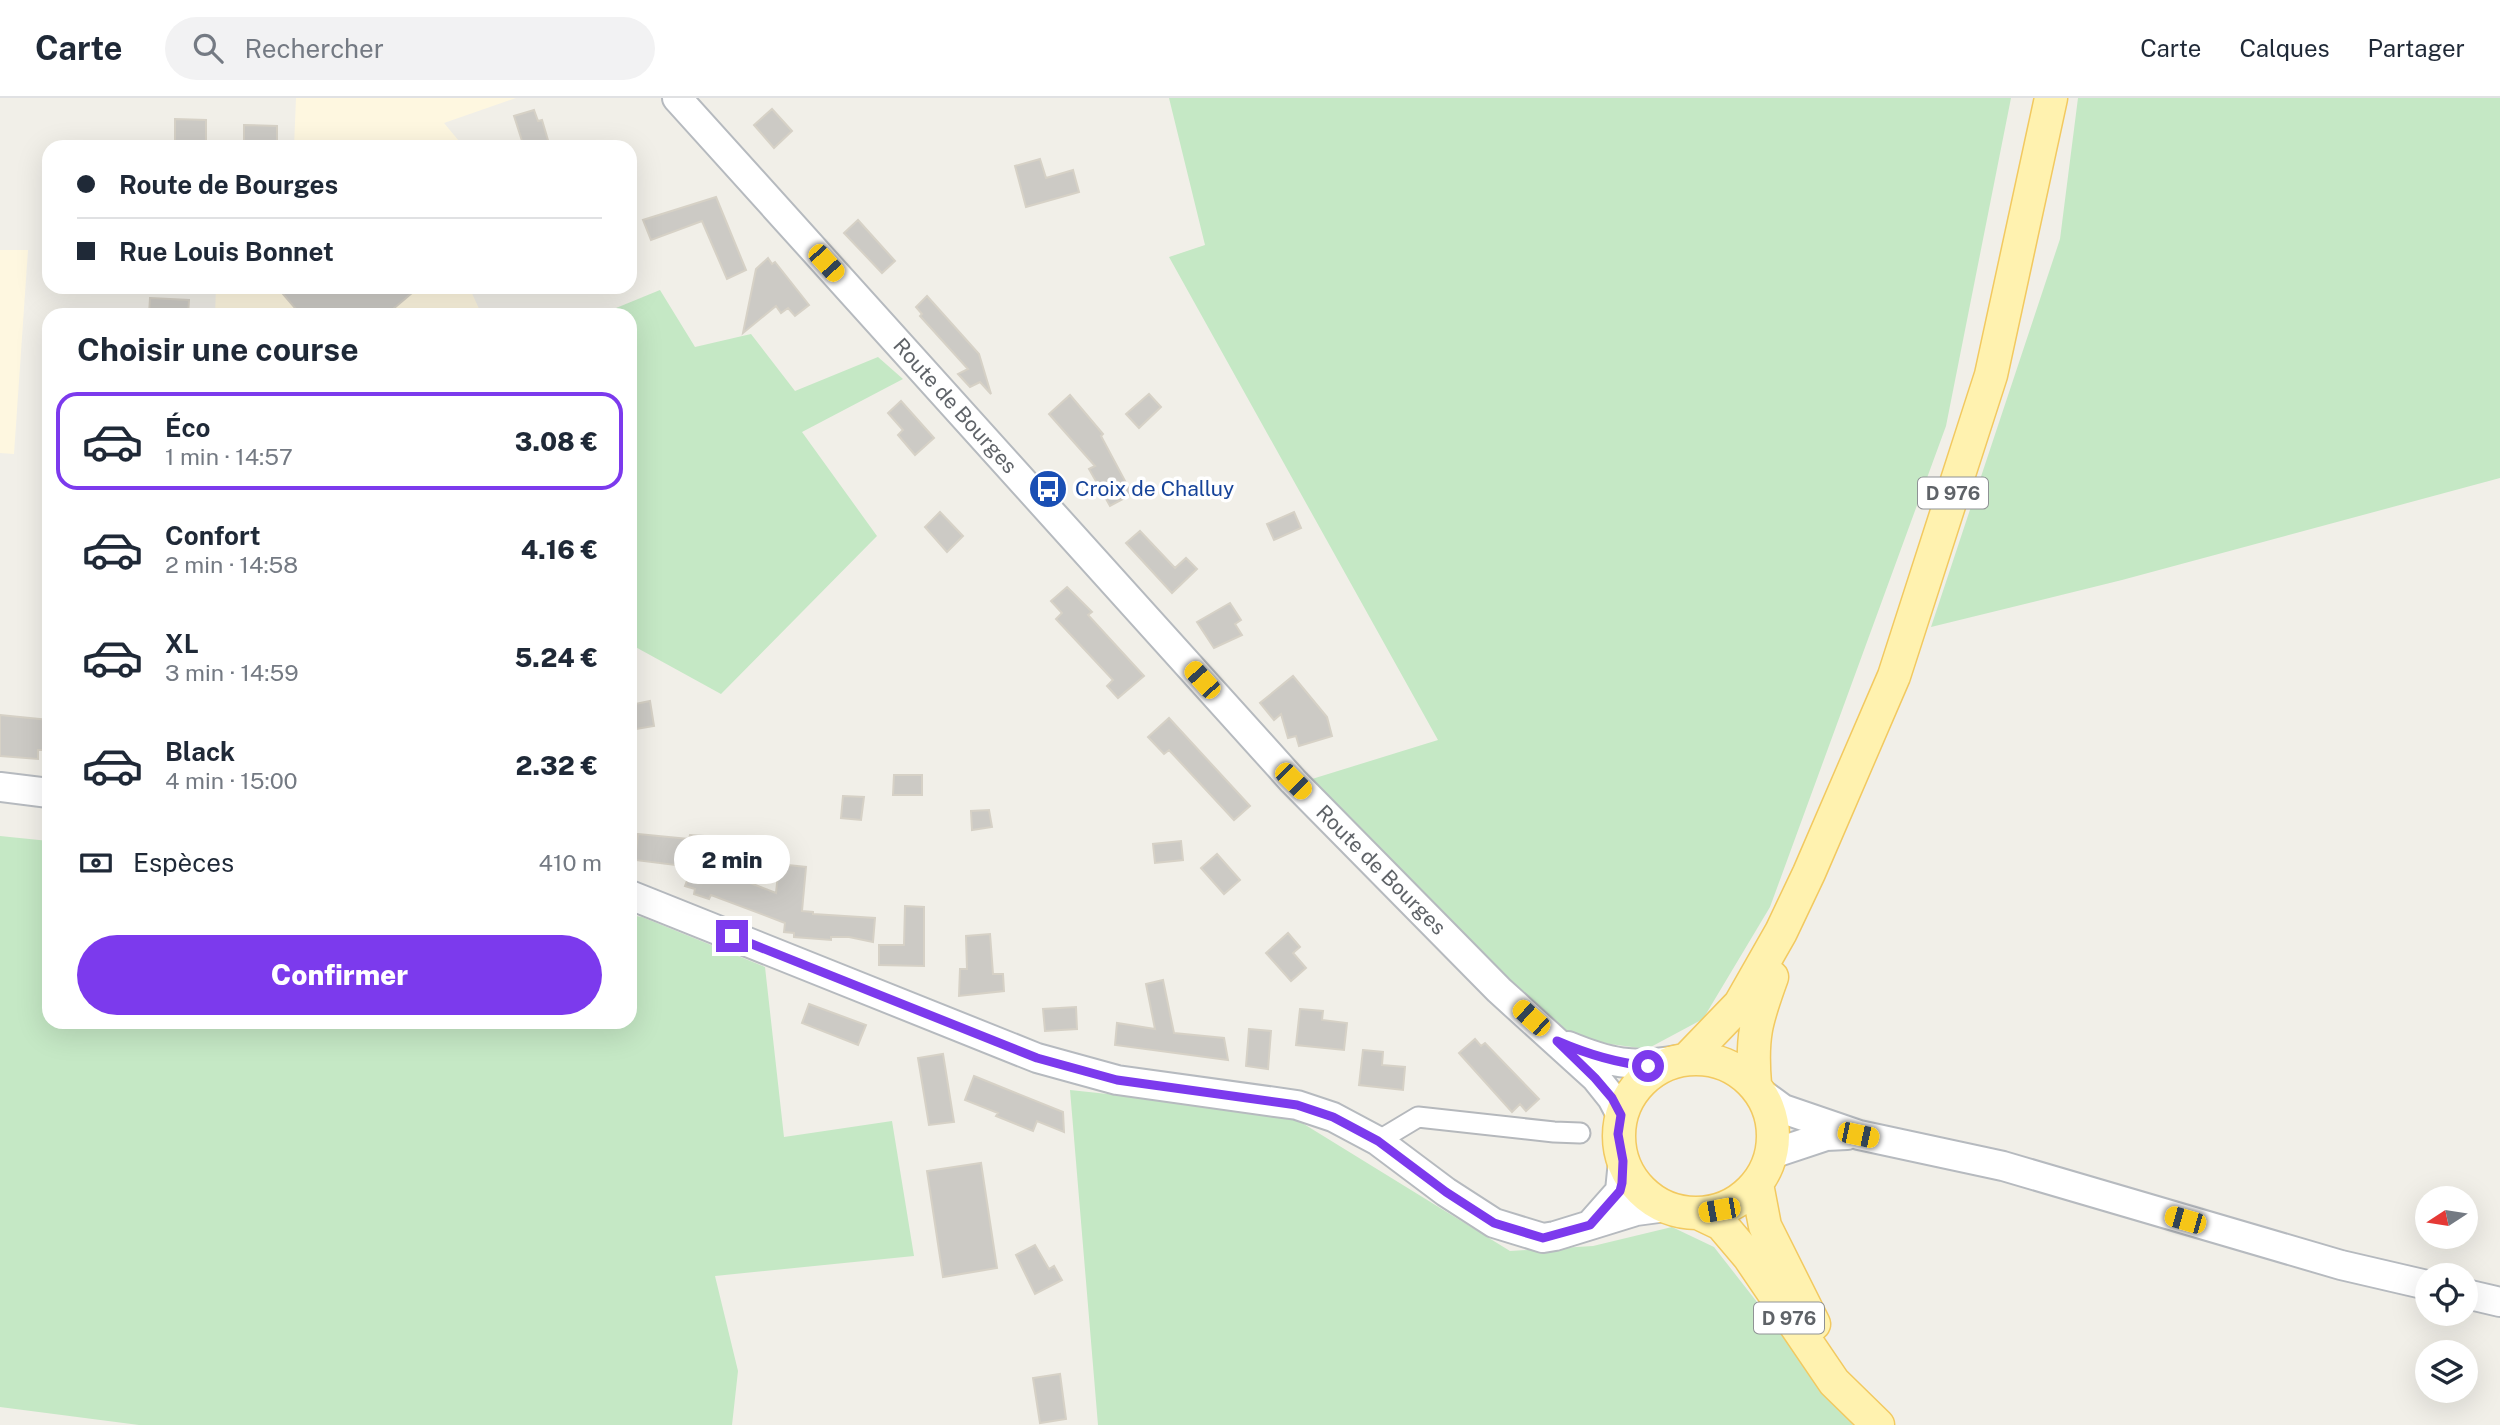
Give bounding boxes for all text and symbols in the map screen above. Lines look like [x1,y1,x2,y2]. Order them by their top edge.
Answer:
search box [165,17,655,80]
text: Carte [35,29,123,67]
icon: search [189,29,227,67]
text: Rechercher [245,33,384,64]
text: Carte [2140,34,2201,62]
text: Calques [2239,34,2330,62]
text: Partager [2368,34,2465,62]
text: Route de Bourges [119,169,338,200]
text: Rue Louis Bonnet [119,236,334,267]
car [805,240,848,286]
text: Choisir une course [77,331,359,368]
street label: Route de Bourges [888,333,1023,478]
icon: car [81,410,144,473]
text: Éco [165,412,211,443]
text: 3.08 € [515,426,598,457]
text: 1 min · 14:57 [165,443,293,470]
bus stop icon: Croix de Challuy [1027,468,1069,510]
place label: Croix de Challuy [1075,476,1234,501]
road number: D 976 [1918,478,1988,508]
icon: car [81,518,144,581]
text: Confort [165,520,261,551]
text: 4.16 € [521,534,598,565]
text: 2 min · 14:58 [165,551,298,578]
icon: car [81,626,144,689]
text: XL [165,628,199,659]
text: 5.24 € [514,642,598,673]
car [1181,657,1224,703]
text: 3 min · 14:59 [165,659,299,686]
icon: car [81,734,144,797]
text: Black [165,736,235,767]
text: 2.32 € [516,750,598,781]
car [1271,759,1316,803]
text: 4 min · 15:00 [165,767,298,794]
street label: Route de Bourges [1311,800,1451,940]
callout: 2 min [674,834,790,884]
icon: cash [77,844,115,882]
text: 2 min [701,846,763,873]
text: Espèces [133,847,234,878]
text: 410 m [539,849,602,876]
route end [716,920,748,952]
button: Confirmer [77,935,602,1015]
car [1509,996,1554,1040]
route start [1632,1050,1664,1082]
car [1836,1120,1881,1150]
north arrow [2415,1186,2478,1250]
map controls [2415,1186,2478,1403]
car [1697,1196,1742,1224]
car [2162,1204,2209,1236]
button: locate [2415,1263,2478,1326]
road number: D 976 [1754,1302,1824,1334]
button: layers [2415,1340,2478,1403]

